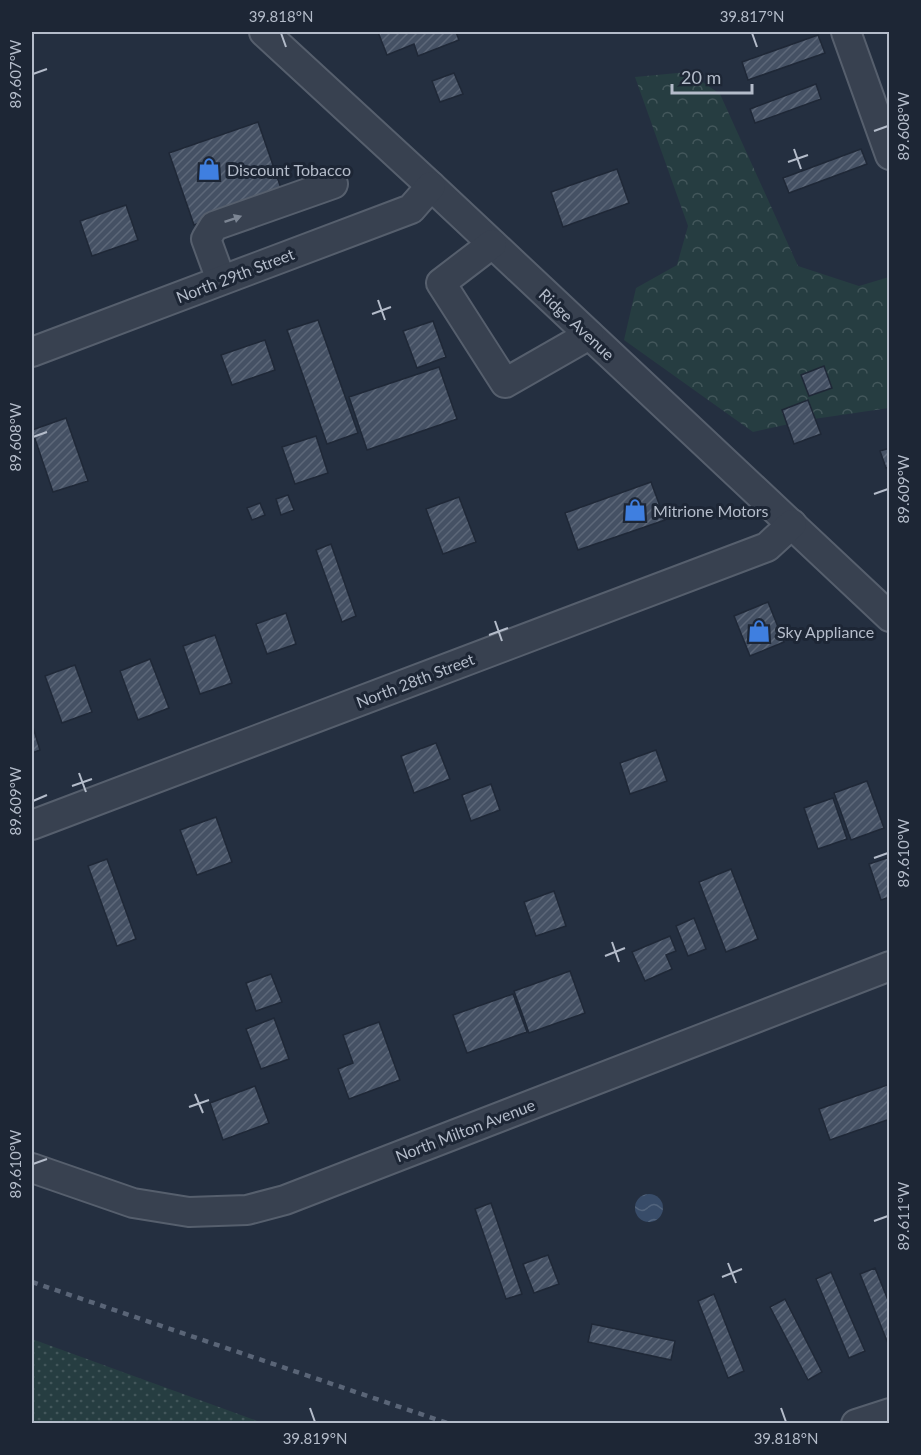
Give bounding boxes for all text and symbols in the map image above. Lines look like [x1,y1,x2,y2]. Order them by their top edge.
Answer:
text: 39.818°N [249,7,313,25]
text: 39.817°N [720,7,784,25]
text: 89.607°W [6,39,24,108]
scale bar [672,57,752,95]
text: 20 m [681,66,721,88]
text: 89.608°W [894,91,912,160]
shop icon: Discount Tobacco [196,156,222,182]
place label: Discount Tobacco [227,160,351,179]
one-way arrow [224,214,242,224]
street label: North 29th Street [173,244,297,306]
street label: Ridge Avenue [535,284,619,364]
text: 89.608°W [6,402,24,471]
text: 89.609°W [894,454,912,523]
shop icon: Mitrione Motors [622,497,648,523]
place label: Mitrione Motors [653,501,769,520]
shop icon: Sky Appliance [746,618,772,644]
place label: Sky Appliance [777,622,874,641]
street label: North 28th Street [353,649,477,711]
text: 89.609°W [6,766,24,835]
text: 89.610°W [894,818,912,887]
street label: North Milton Avenue [392,1095,538,1165]
text: 89.610°W [6,1129,24,1198]
text: 89.611°W [894,1181,912,1250]
text: 39.819°N [283,1429,347,1447]
text: 39.818°N [754,1429,818,1447]

